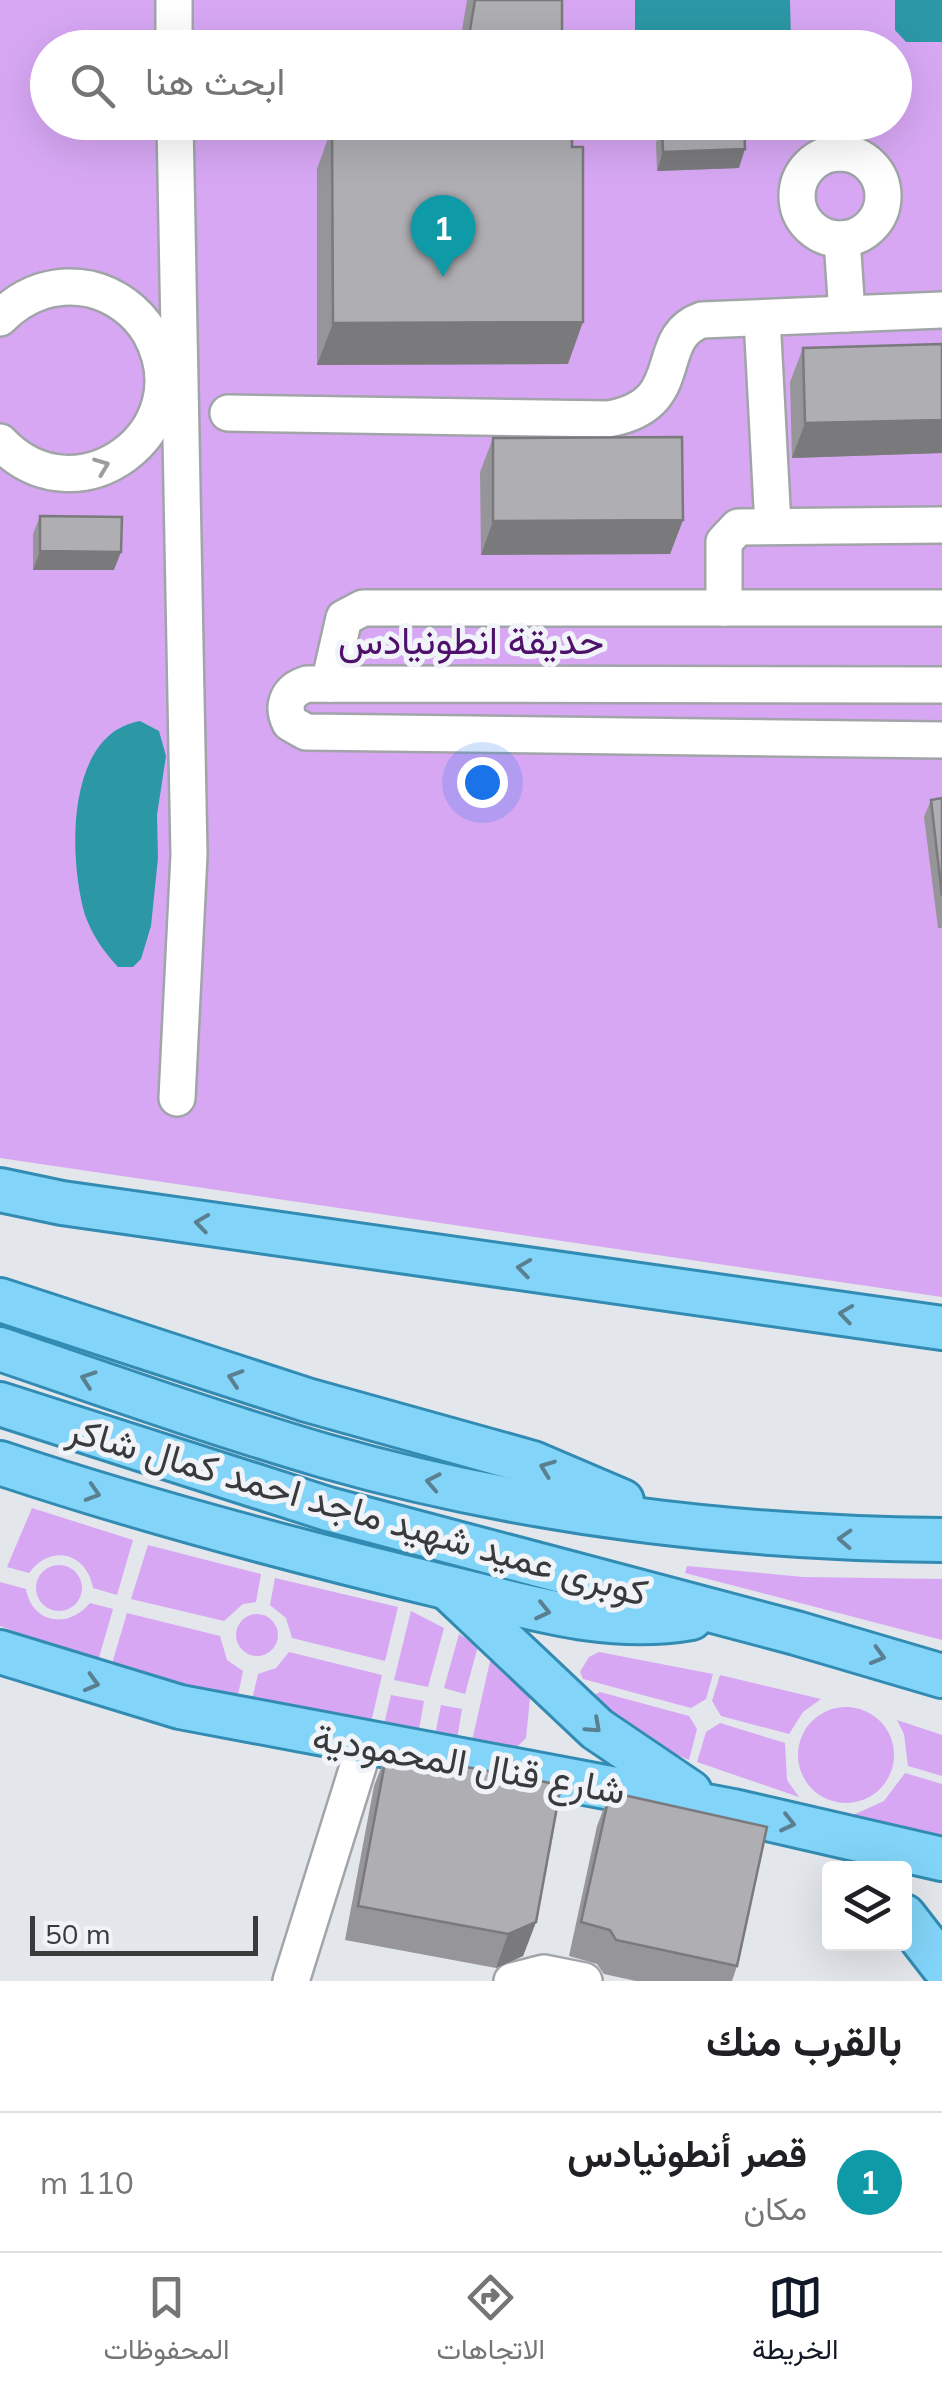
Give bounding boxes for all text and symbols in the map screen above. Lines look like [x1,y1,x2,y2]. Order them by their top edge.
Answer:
search box [30,30,912,140]
text: ابحث هنا [145,57,285,105]
icon: search [65,58,120,113]
pin: 1 [410,194,476,277]
one-way arrow [92,458,110,478]
park label: حديقة انطونيادس [338,616,604,664]
your location [457,757,508,808]
one-way arrow [194,1213,210,1234]
one-way arrow [515,1259,532,1280]
one-way arrow [837,1304,854,1325]
one-way arrow [227,1369,244,1389]
one-way arrow [81,1370,98,1390]
street label: كوبرى عميد شهيد ماجد احمد كمال شاكر [62,1404,653,1616]
one-way arrow [539,1460,557,1480]
one-way arrow [425,1473,442,1494]
one-way arrow [84,1481,101,1502]
one-way arrow [836,1528,852,1549]
one-way arrow [534,1599,551,1620]
one-way arrow [869,1644,886,1665]
one-way arrow [83,1671,100,1692]
street label: شارع قنال المحمودية [308,1712,629,1817]
one-way arrow [582,1714,601,1732]
one-way arrow [779,1811,796,1832]
map controls [822,1861,912,1951]
button: layers [822,1861,912,1951]
scale bar [30,1911,258,1956]
text: 50 m [45,1916,111,1951]
text: بالقرب منك [706,2014,902,2067]
text: قصر أنطونيادس [567,2129,807,2177]
text: 110 m [40,2162,134,2202]
text: 1 [860,2162,879,2202]
text: مكان [744,2188,807,2228]
tab: المحفوظات [103,2270,230,2374]
tab: الاتجاهات [436,2270,545,2374]
tab: الخريطة [752,2270,839,2374]

